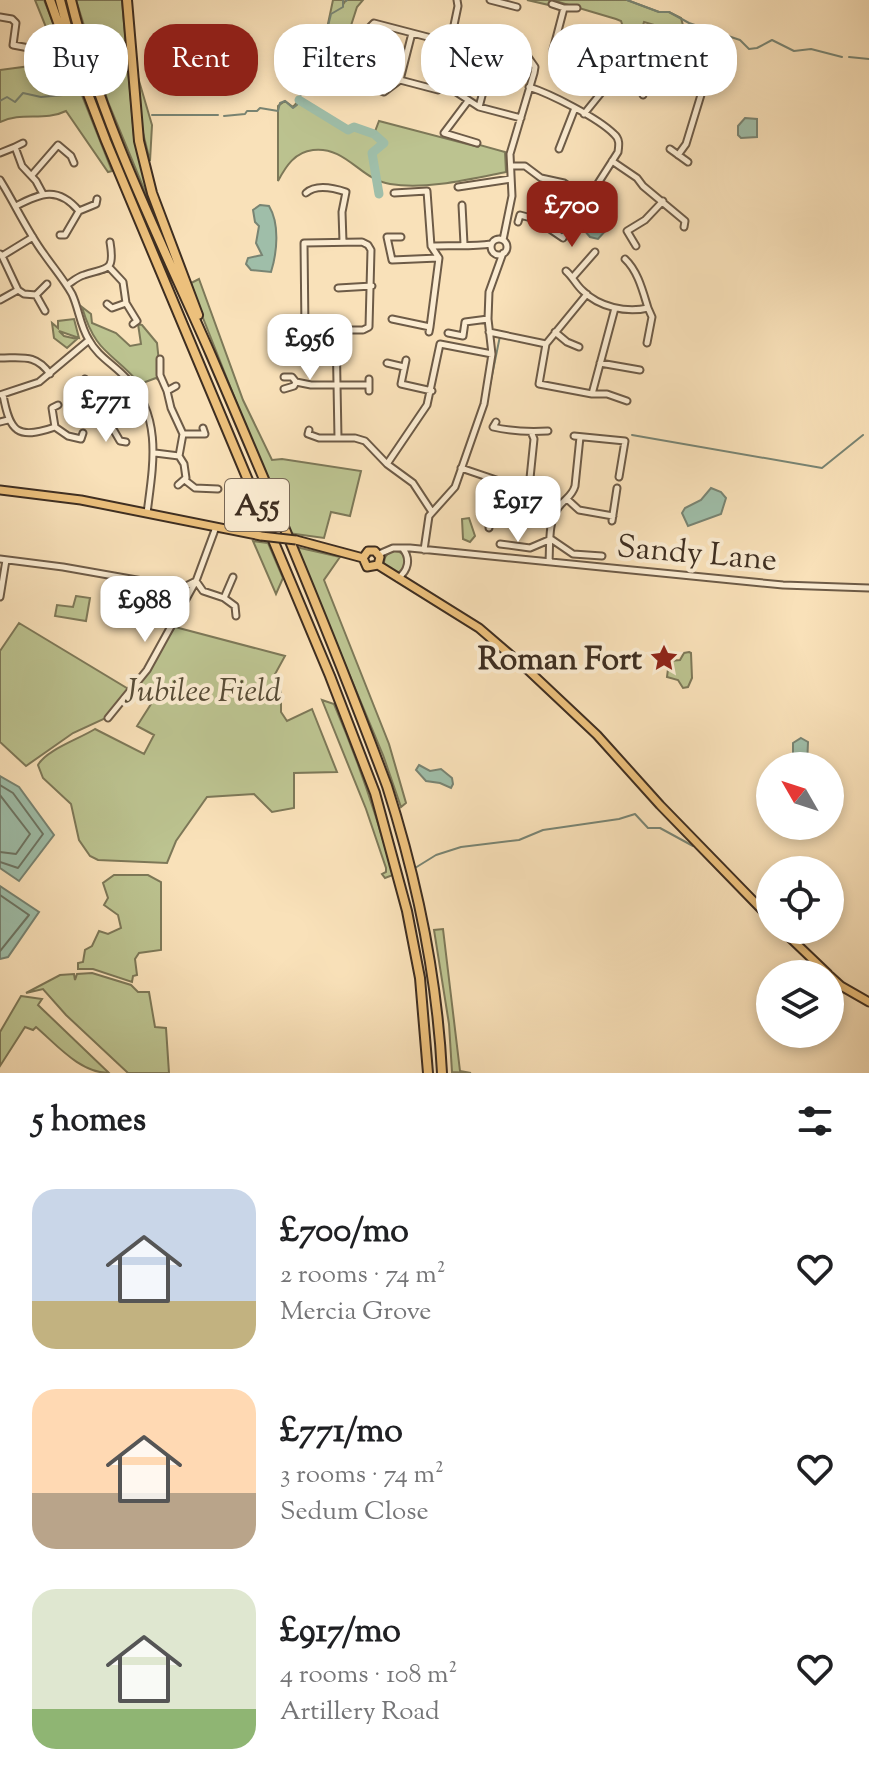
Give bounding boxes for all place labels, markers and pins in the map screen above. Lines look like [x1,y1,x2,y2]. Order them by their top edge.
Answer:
pin: £700 [525,181,619,249]
pin: £956 [263,314,357,382]
pin: £771 [59,376,153,444]
pin: £917 [471,476,565,544]
pin: £988 [98,576,192,644]
place label: Roman Fort [478,638,642,684]
place icon: Roman Fort [649,643,679,673]

